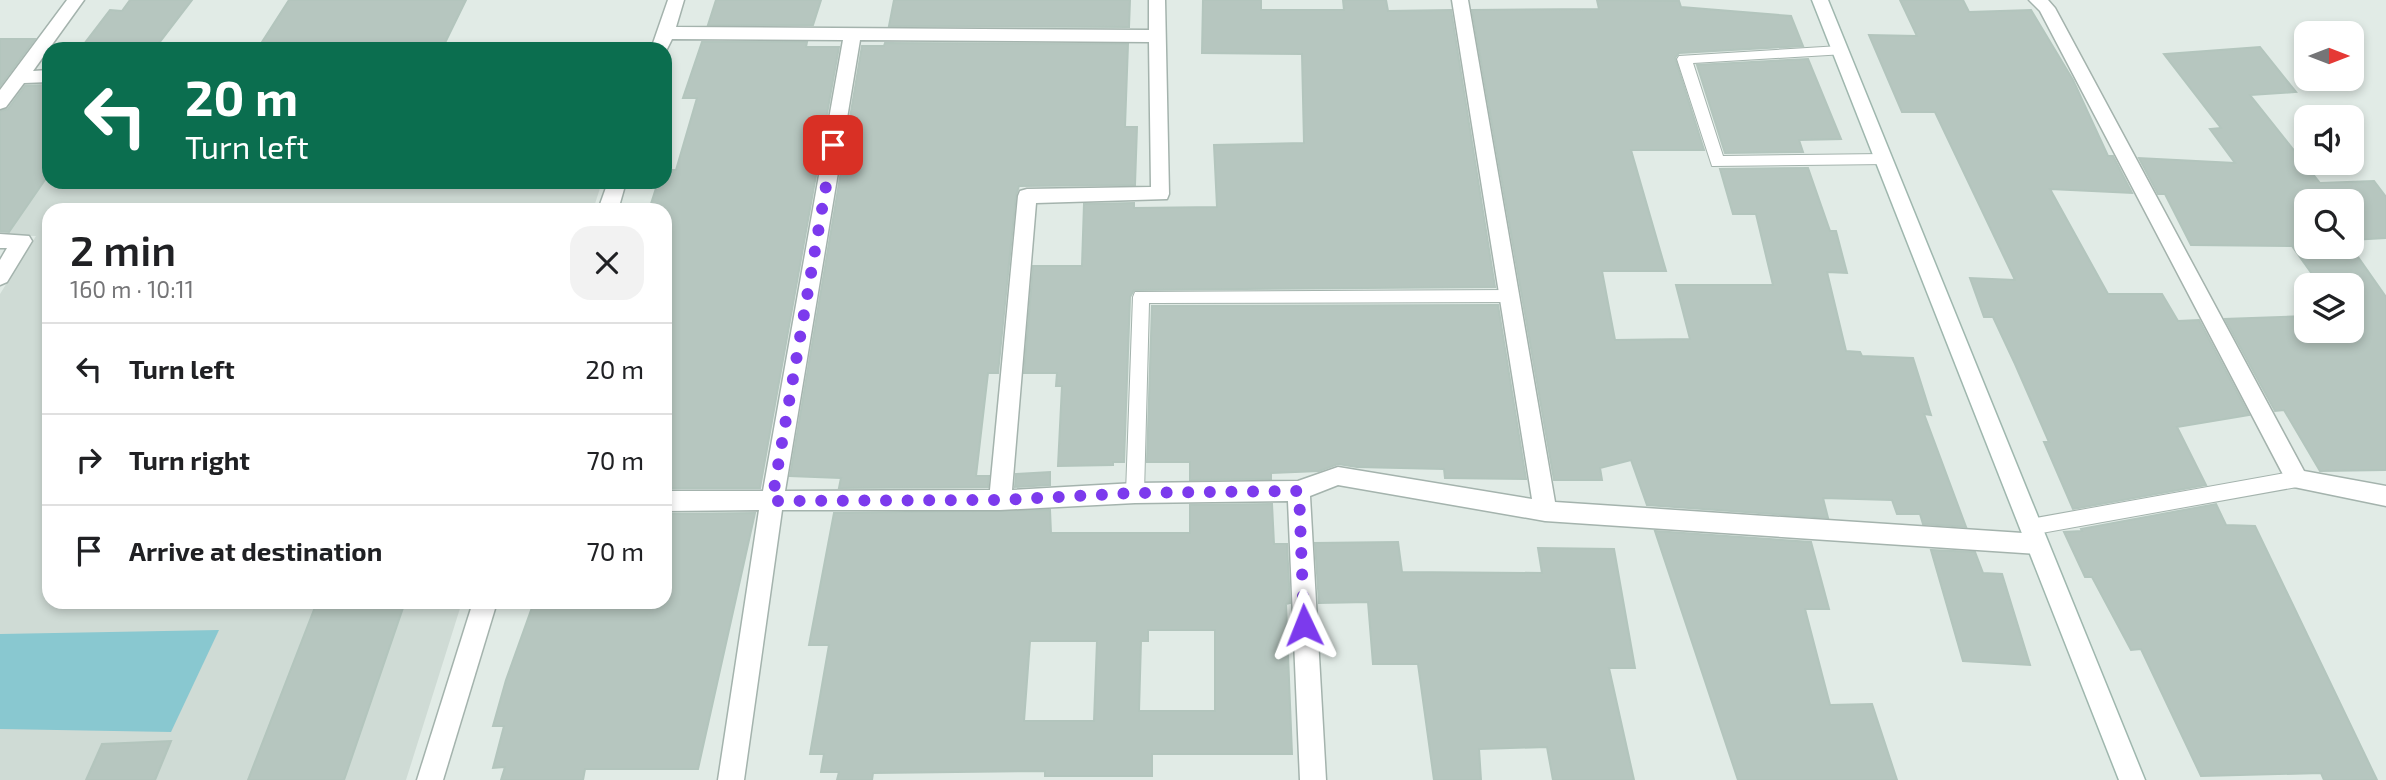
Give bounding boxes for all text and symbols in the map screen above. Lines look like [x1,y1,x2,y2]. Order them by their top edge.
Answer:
north arrow [2294,21,2364,91]
map controls [2294,21,2364,343]
text: 20 m [185,67,298,126]
icon: left [70,70,161,161]
button: sound [2294,105,2364,175]
pin [803,115,863,175]
icon: arrive [814,126,852,164]
text: Turn left [185,127,309,165]
button: search [2294,189,2364,259]
text: 2 min [70,224,176,274]
button: close [570,226,644,300]
button: layers [2294,273,2364,343]
text: 160 m · 10:11 [70,275,194,303]
icon: left [70,350,108,388]
text: Turn left [129,353,235,384]
text: 20 m [585,353,644,384]
icon: right [70,441,108,479]
text: Turn right [129,444,250,475]
text: 70 m [586,444,644,475]
icon: arrive [70,532,108,570]
text: Arrive at destination [129,535,382,566]
text: 70 m [586,535,644,566]
position arrow [1267,588,1341,662]

